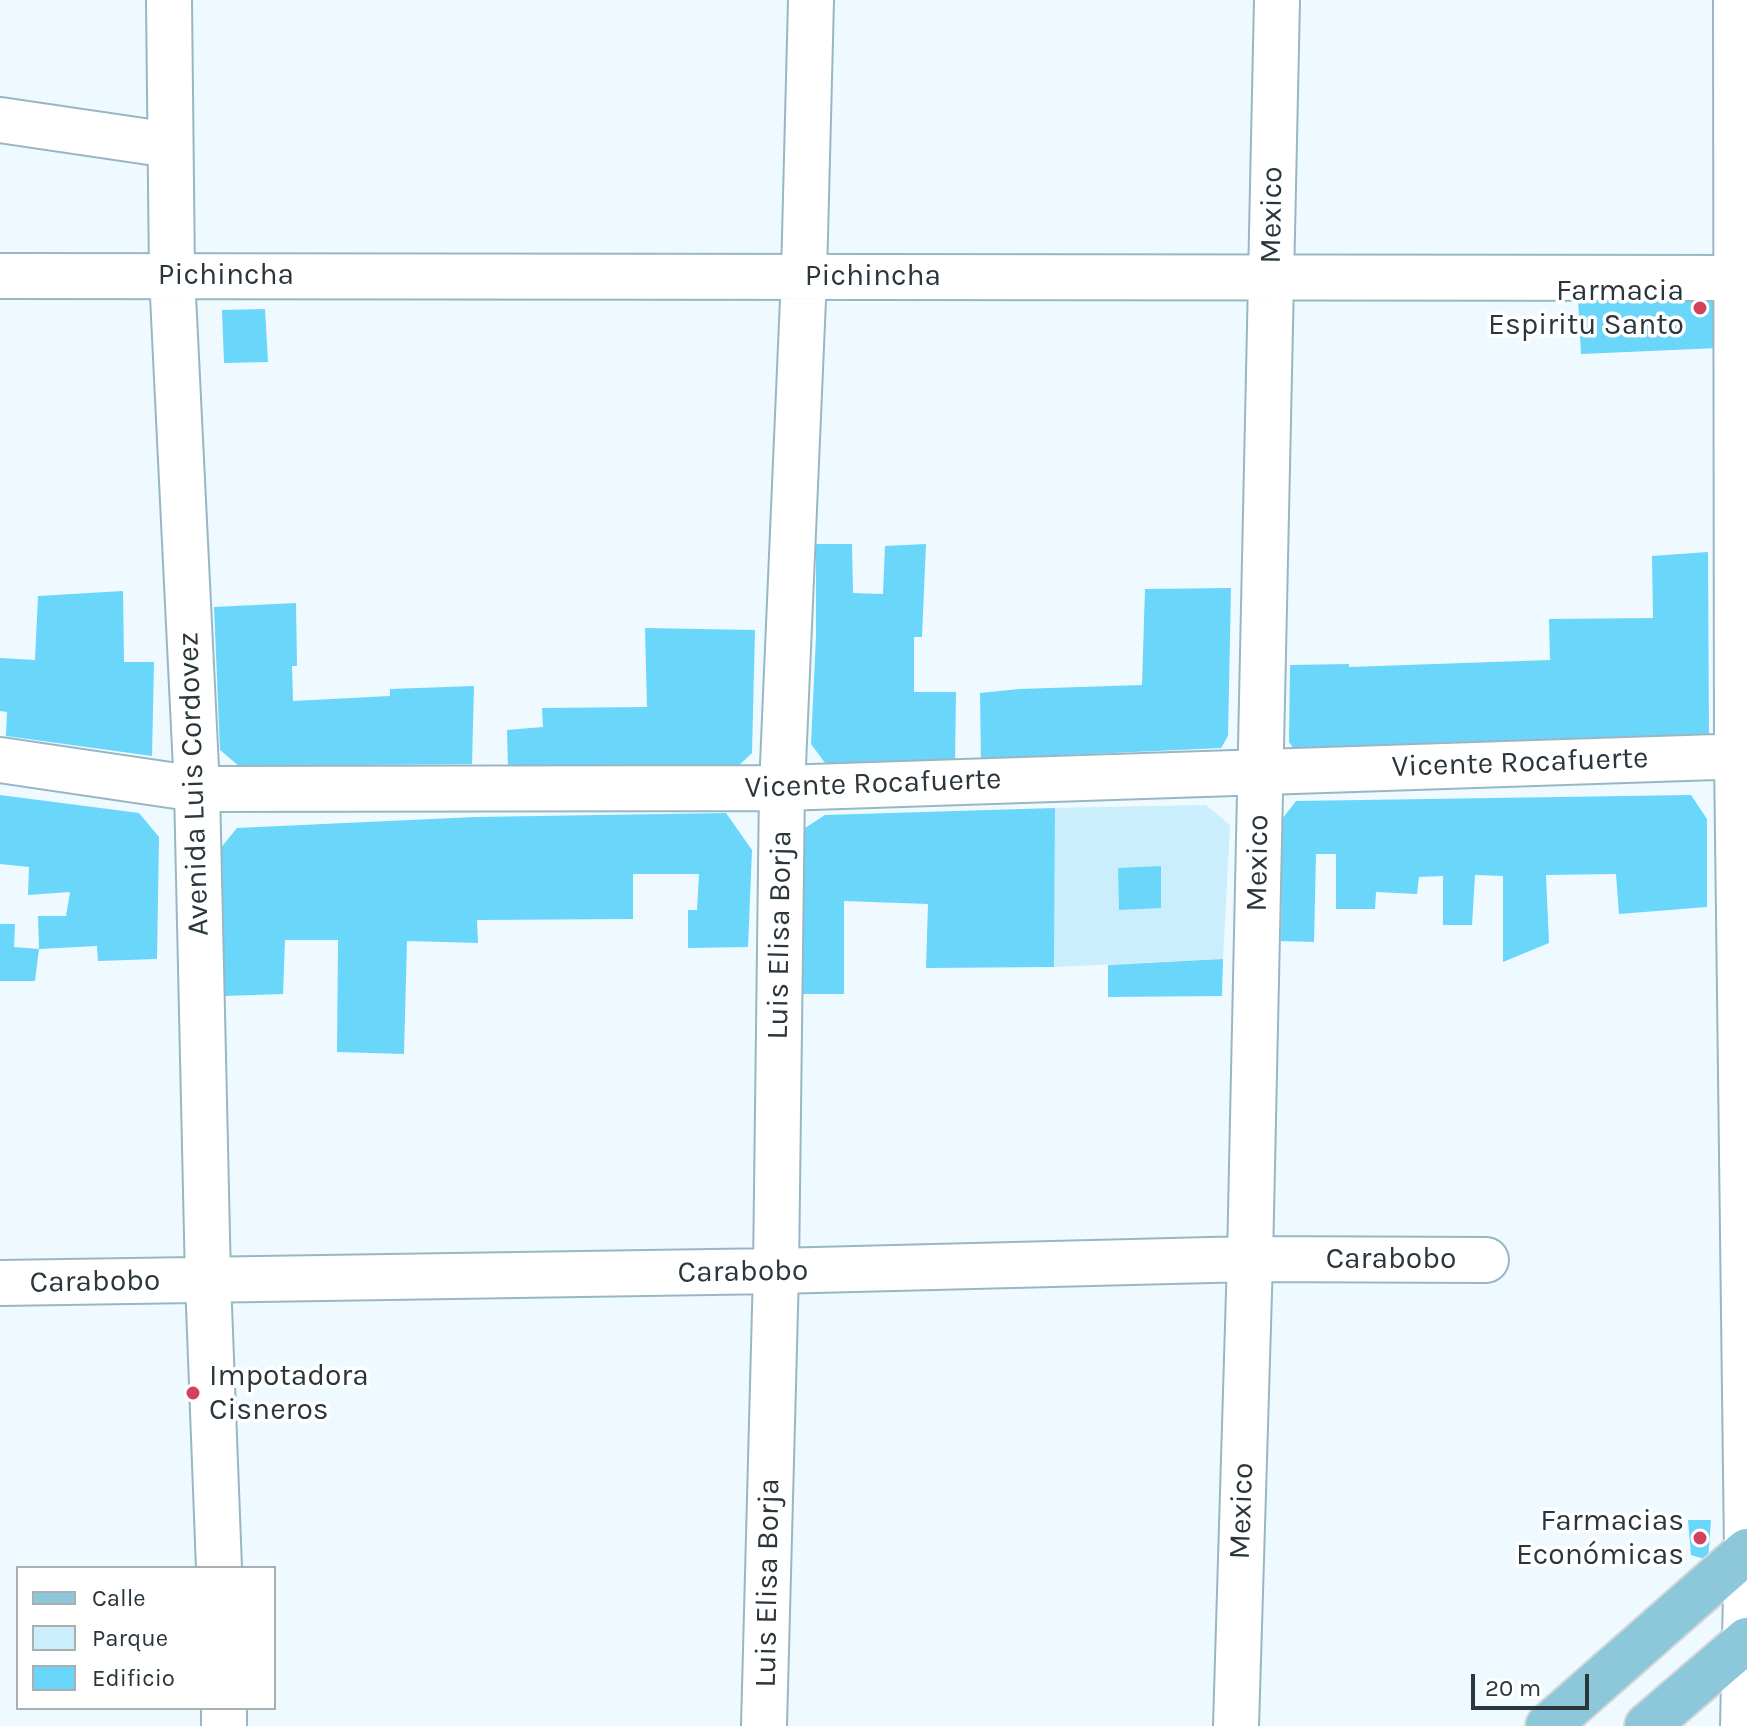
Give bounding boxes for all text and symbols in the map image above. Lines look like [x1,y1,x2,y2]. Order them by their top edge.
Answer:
street label: Mexico [1253,166,1291,264]
street label: Pichincha [158,257,294,293]
street label: Pichincha [805,258,941,294]
place label: Farmacia Espiritu Santo [1488,273,1684,344]
marker: Farmacia Espiritu Santo [1691,299,1709,317]
street label: Avenida Luis Cordovez [171,631,217,937]
street label: Vicente Rocafuerte [1391,741,1649,785]
street label: Vicente Rocafuerte [744,762,1002,806]
street label: Mexico [1239,814,1277,912]
street label: Luis Elisa Borja [760,830,800,1040]
street label: Carabobo [1326,1241,1456,1277]
street label: Carabobo [677,1253,809,1291]
street label: Carabobo [29,1263,161,1301]
place label: Impotadora Cisneros [209,1358,369,1428]
marker: Impotadora Cisneros [184,1384,202,1402]
street label: Mexico [1222,1462,1262,1560]
street label: Luis Elisa Borja [748,1478,788,1688]
place label: Farmacias Económicas [1516,1503,1684,1574]
marker: Farmacias Económicas [1691,1529,1709,1547]
legend [16,1566,276,1710]
text: Calle [92,1584,146,1612]
text: Parque [92,1624,168,1652]
scale bar [1475,1658,1593,1708]
text: Edificio [92,1664,175,1692]
text: 20 m [1485,1674,1541,1702]

